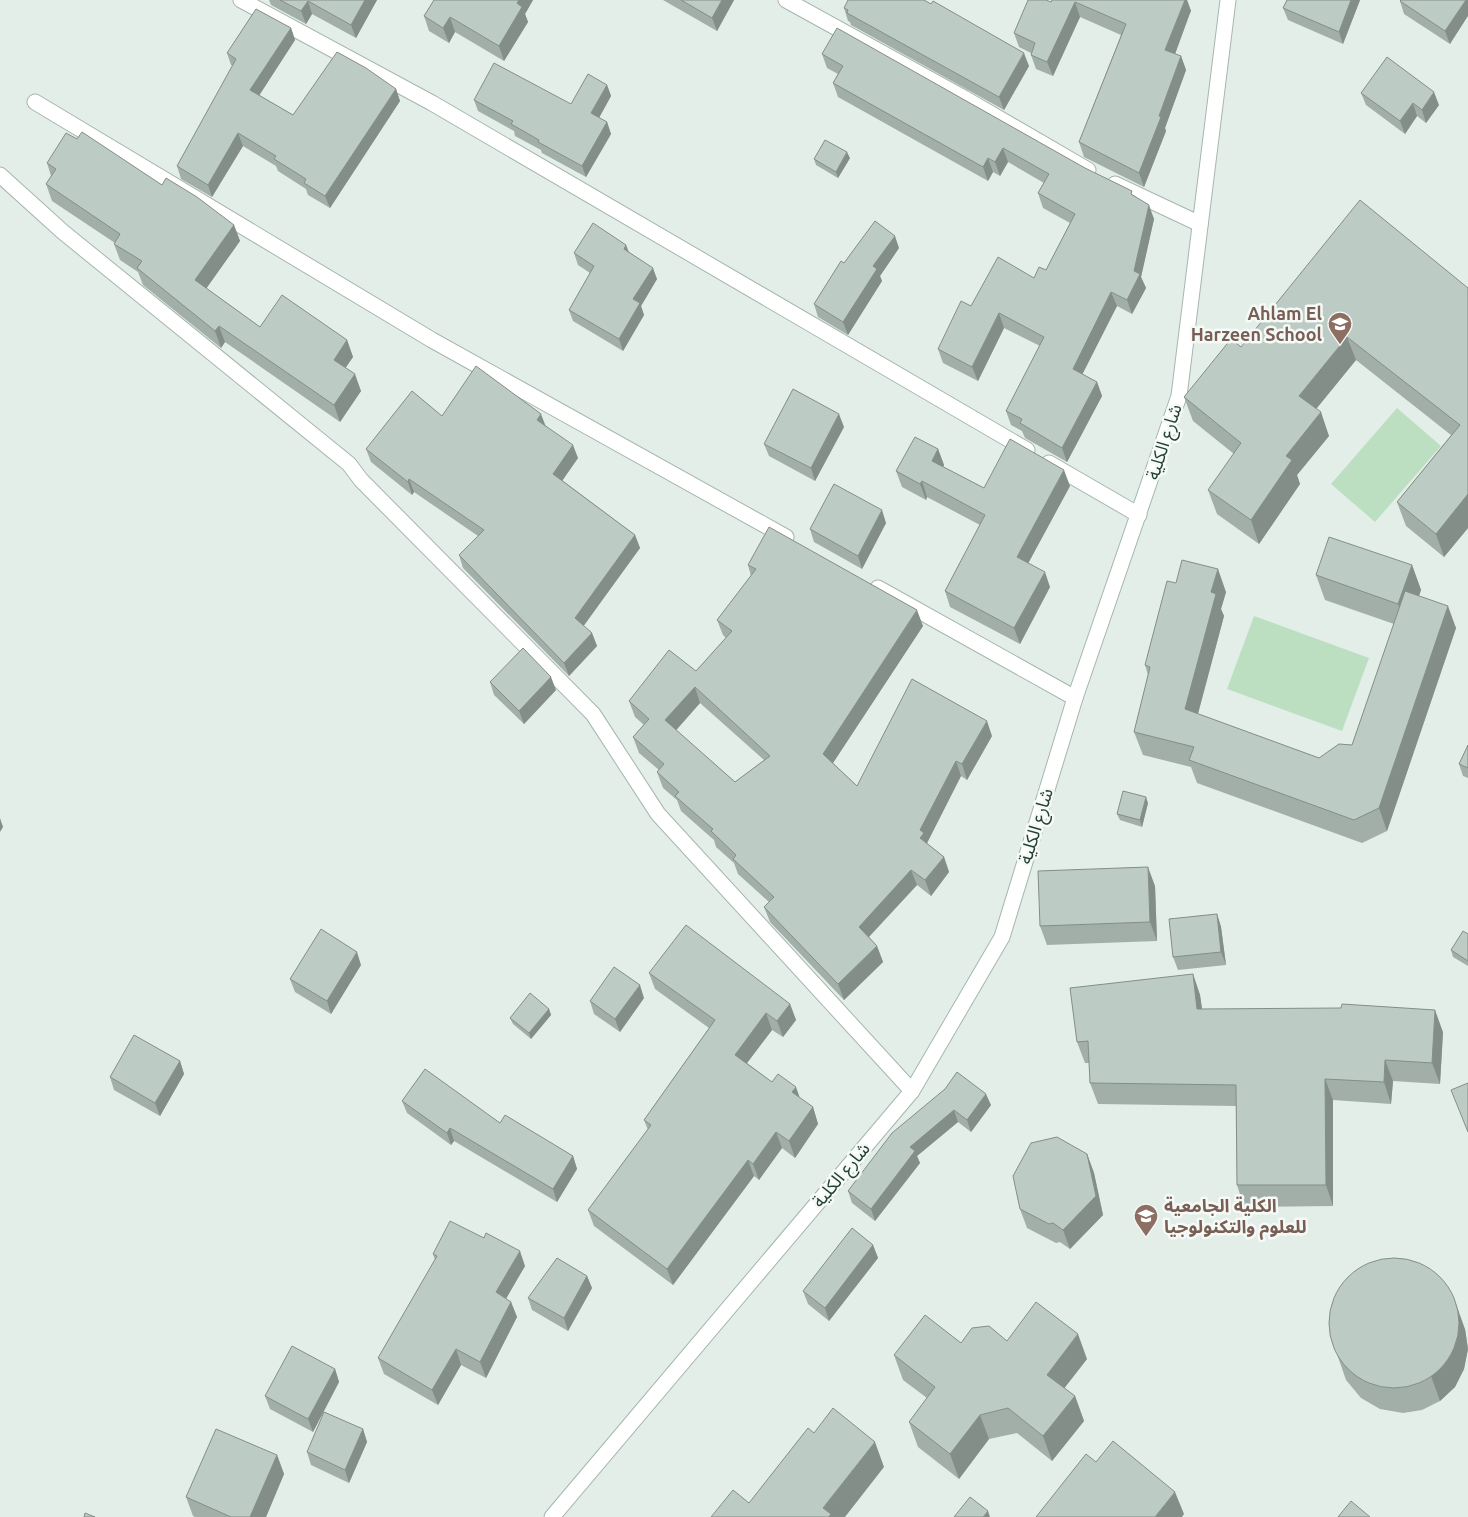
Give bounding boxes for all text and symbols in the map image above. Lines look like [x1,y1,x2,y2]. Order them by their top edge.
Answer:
place label: Ahlam El Harzeen School [1191,303,1323,344]
school or university icon: Ahlam El Harzeen School [1327,311,1353,345]
street label: شارع الكلية [1141,401,1189,484]
street label: شارع الكلية [1014,785,1061,867]
street label: شارع الكلية [807,1138,877,1214]
place label: الكلية الجامعية للعلوم والتكنولوجيا [1164,1195,1307,1240]
school or university icon: الكلية الجامعية للعلوم والتكنولوجيا [1133,1203,1159,1237]

